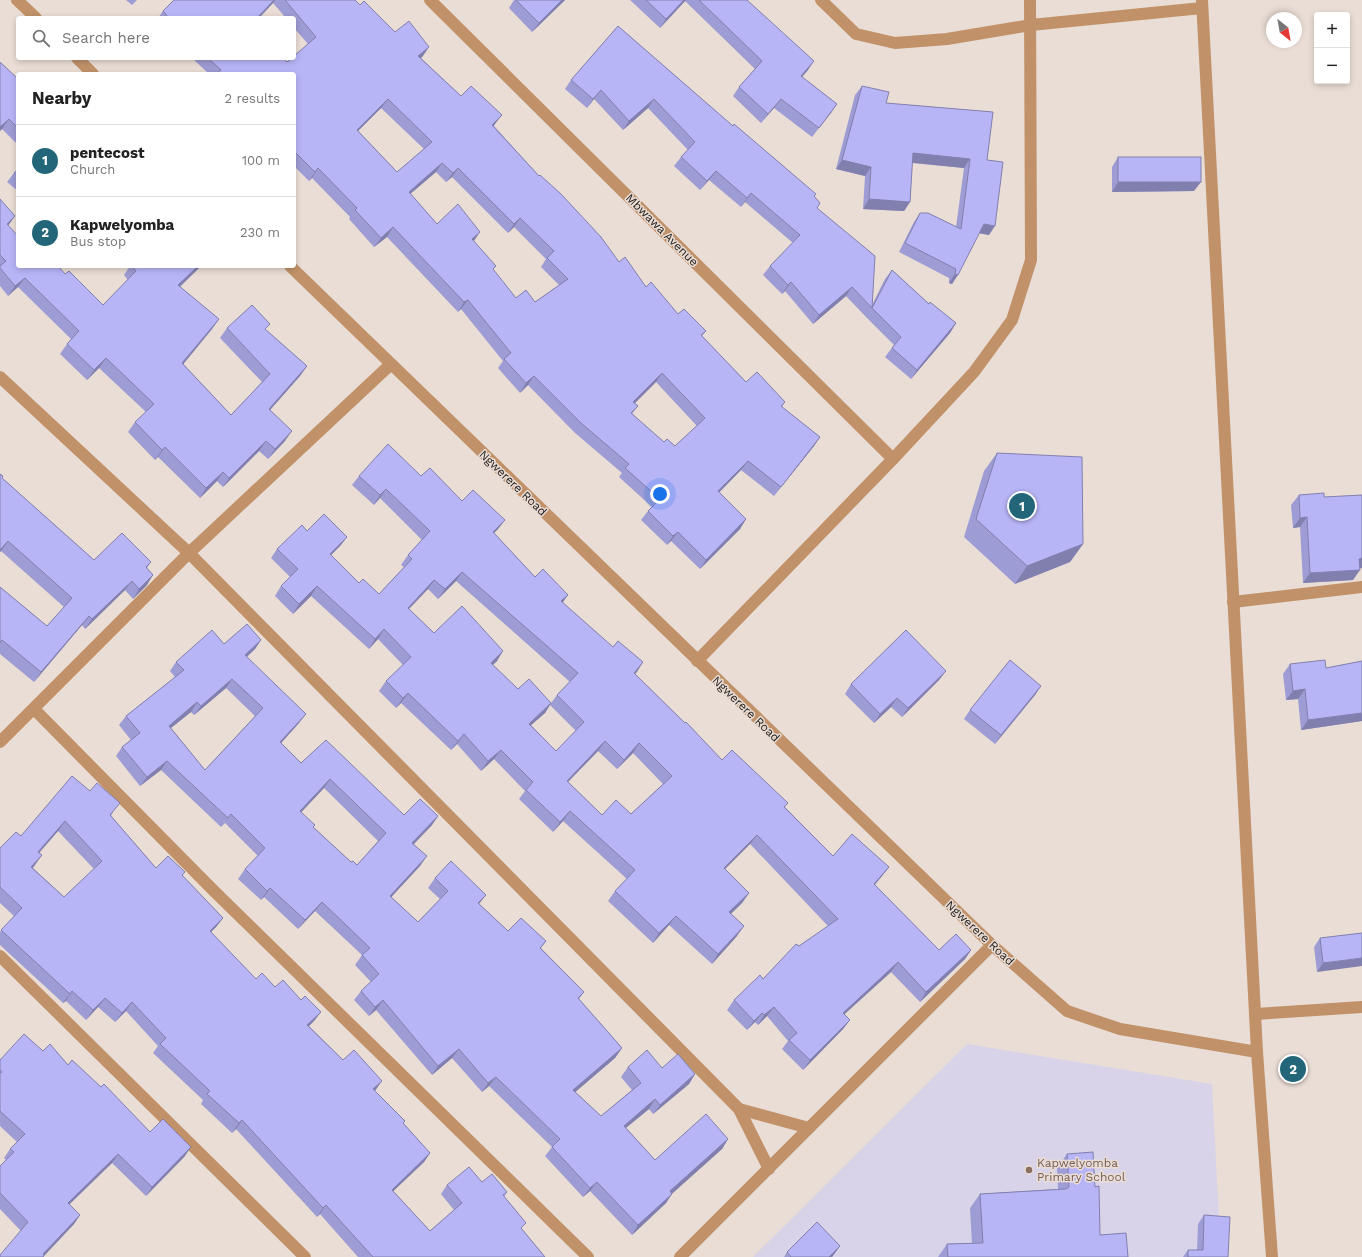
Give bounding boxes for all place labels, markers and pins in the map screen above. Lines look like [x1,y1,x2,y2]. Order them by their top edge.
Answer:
pin: 1 [1009,491,1035,521]
pin: 2 [1280,1054,1306,1084]
place label: Kapwelyomba Primary School [1037,1156,1126,1184]
marker: Kapwelyomba Primary School [1024,1165,1034,1175]

